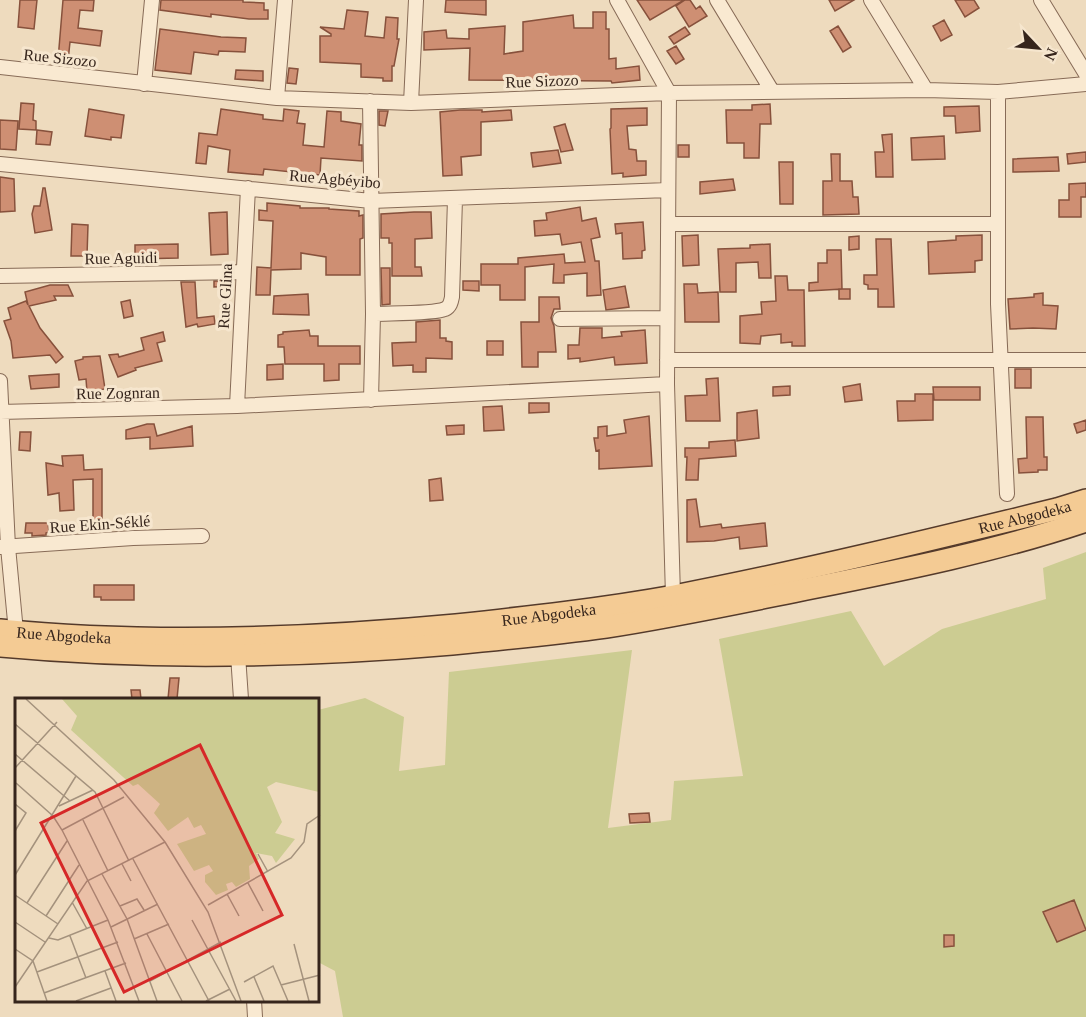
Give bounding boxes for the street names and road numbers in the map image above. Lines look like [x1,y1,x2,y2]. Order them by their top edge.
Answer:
street label: Rue Sizozo [23,46,97,70]
street label: Rue Sizozo [505,71,579,91]
street label: Rue Agbéyibo [288,167,382,192]
street label: Rue Aguidi [84,249,158,268]
street label: Rue Glina [215,263,235,329]
street label: Rue Zognran [76,384,160,403]
street label: Rue Abgodeka [976,497,1073,536]
street label: Rue Ekin-Séklé [49,512,151,536]
street label: Rue Abgodeka [501,600,597,628]
street label: Rue Abgodeka [16,623,111,646]

